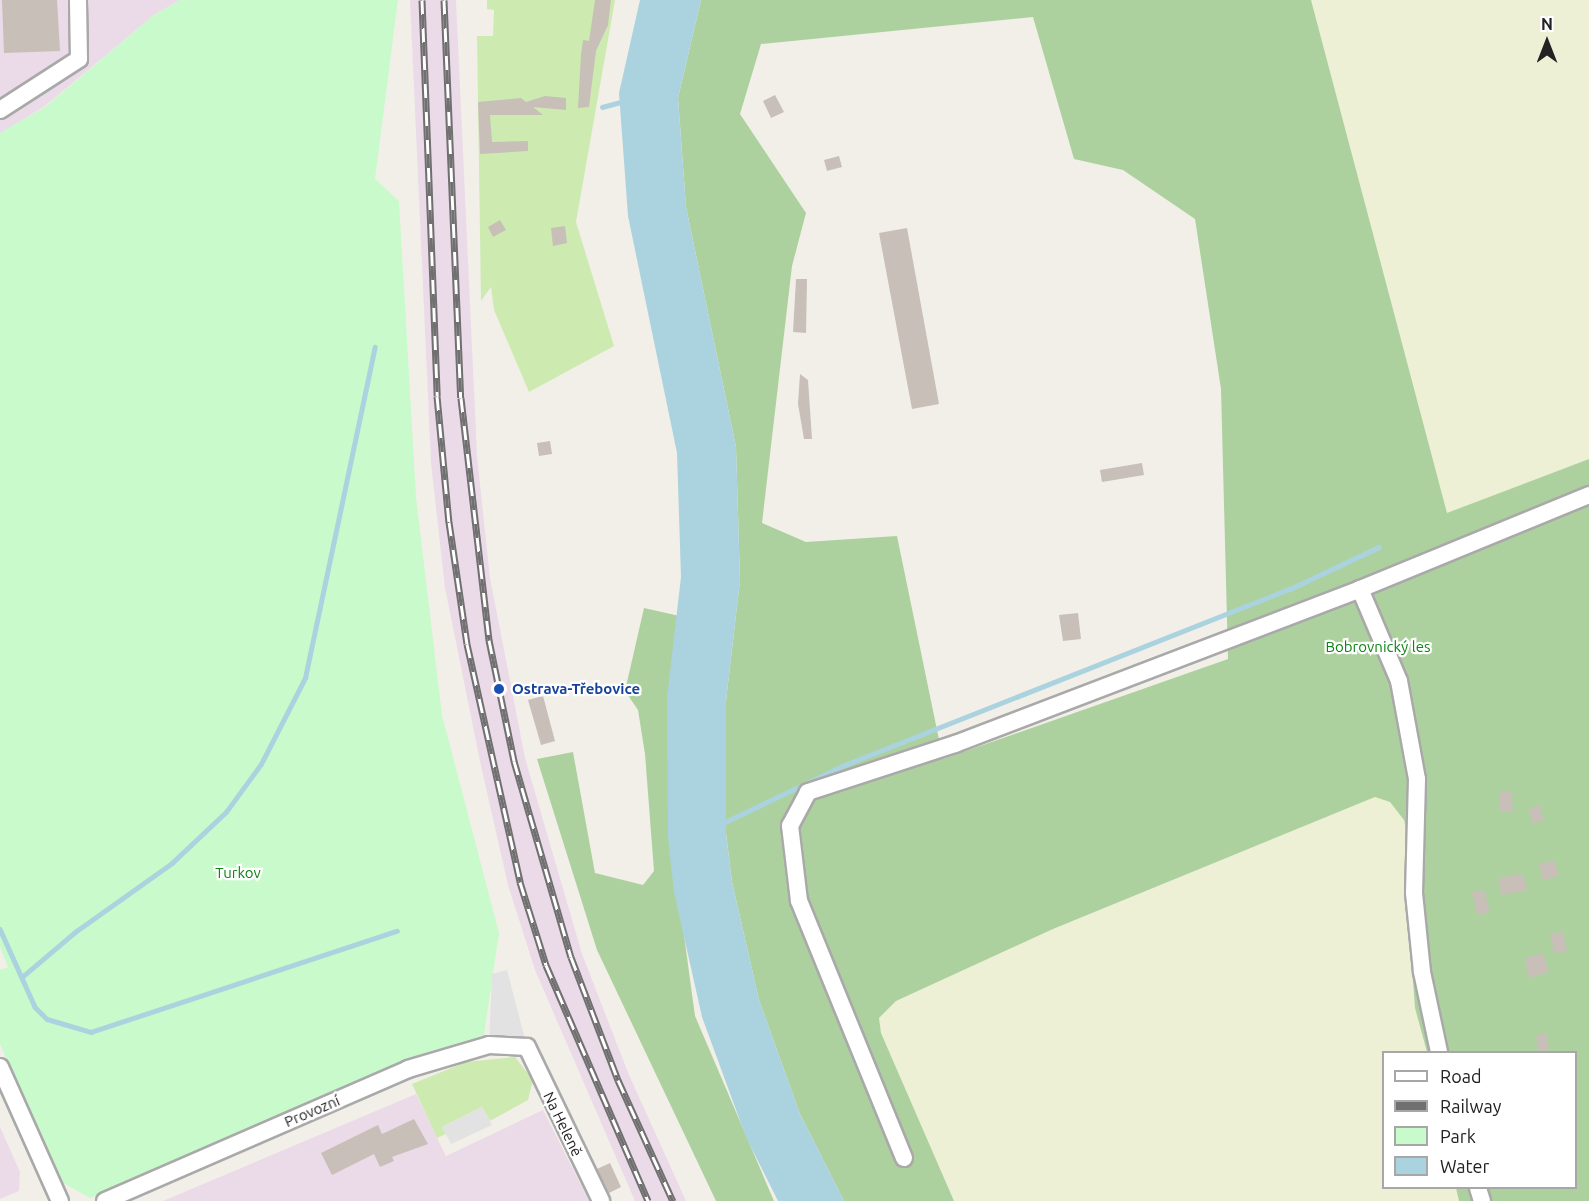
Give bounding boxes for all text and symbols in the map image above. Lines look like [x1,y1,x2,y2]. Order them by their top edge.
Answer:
north arrow [1517,12,1577,72]
text: N [1541,15,1553,33]
park label: Bobrovnický les [1326,638,1430,656]
marker: Ostrava-Třebovice [490,680,508,698]
place label: Ostrava-Třebovice [512,680,640,698]
park label: Turkov [215,864,261,882]
legend [1382,1051,1577,1189]
text: Road [1440,1066,1482,1086]
street label: Na Heleně [540,1089,586,1159]
street label: Provozní [282,1091,342,1131]
text: Railway [1440,1096,1501,1116]
text: Park [1440,1126,1476,1146]
text: Water [1440,1156,1489,1176]

